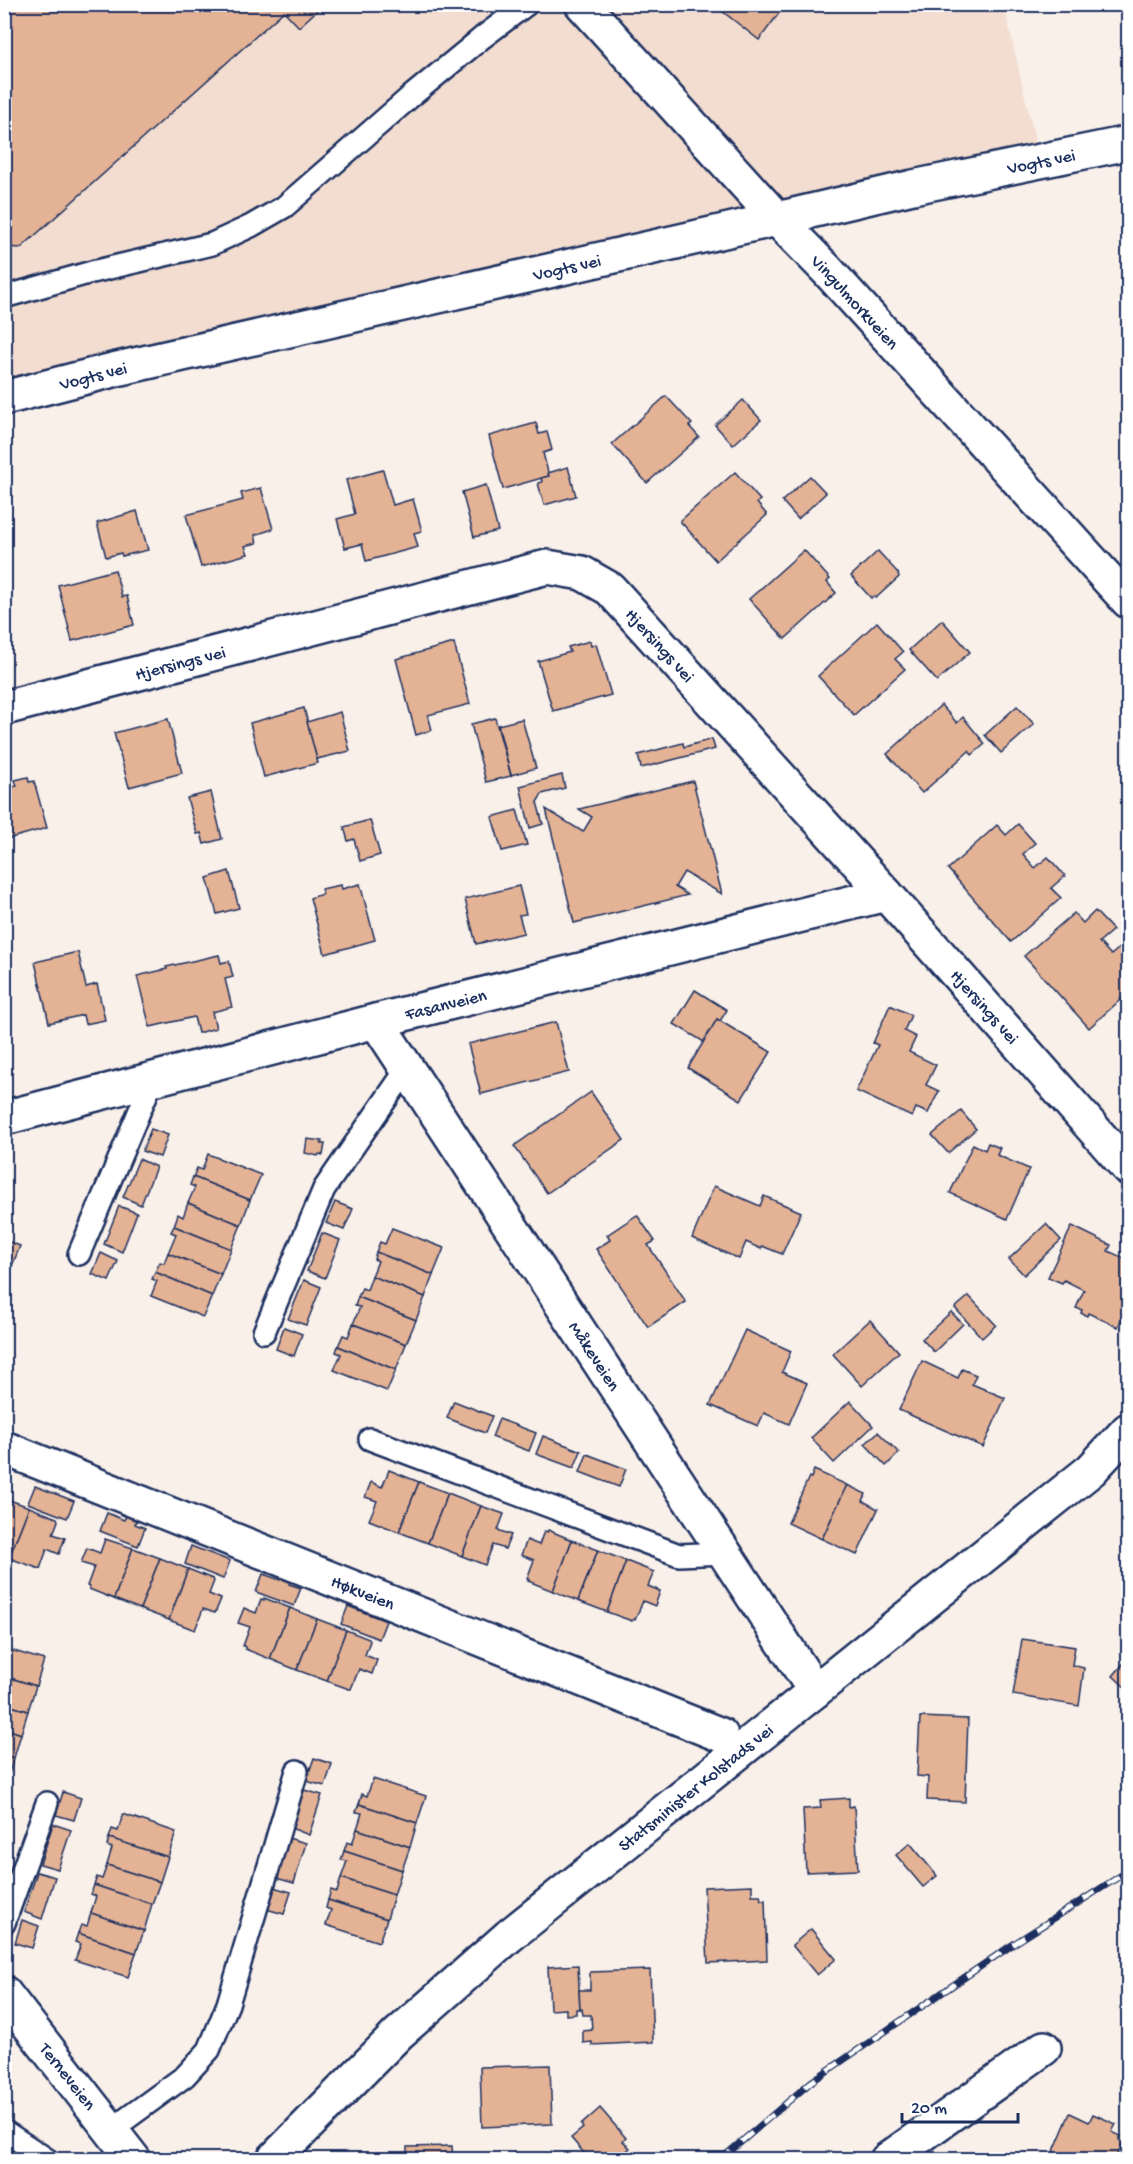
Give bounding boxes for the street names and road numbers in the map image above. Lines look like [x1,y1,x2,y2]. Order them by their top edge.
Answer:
street label: Vogts vei [1005,146,1078,181]
street label: Vogts vei [530,251,603,287]
street label: Vingulmorkveien [805,251,902,355]
street label: Vogts vei [57,359,130,397]
street label: Hjersings vei [620,605,698,688]
street label: Hjersings vei [133,643,228,686]
street label: Hjersings vei [945,966,1022,1050]
street label: Fasanveien [402,986,489,1027]
street label: Måkeveien [563,1318,624,1396]
street label: Høkveien [328,1572,398,1616]
street label: Statsminister Kolstads vei [615,1720,779,1857]
street label: Terneveien [33,2039,99,2116]

